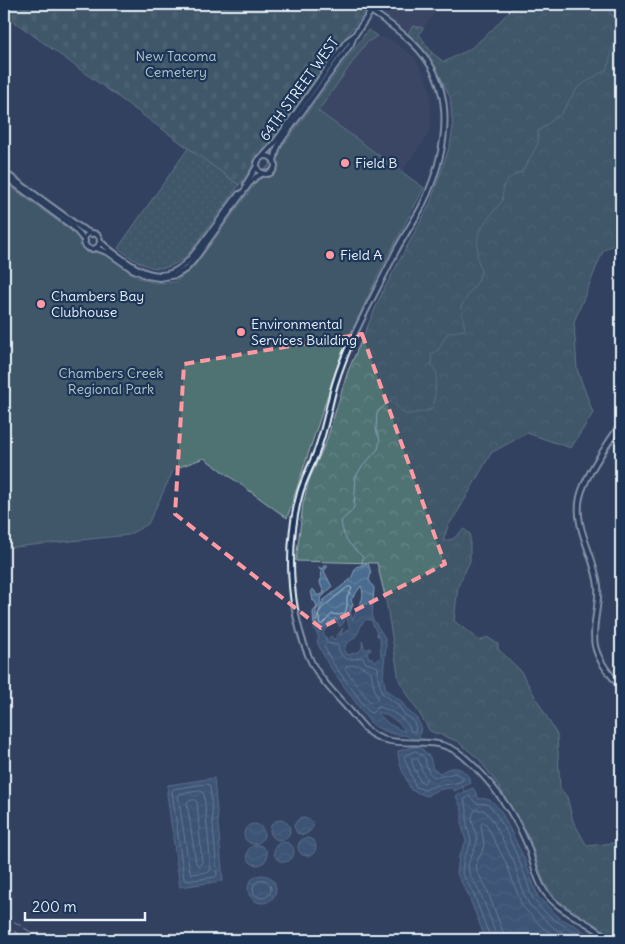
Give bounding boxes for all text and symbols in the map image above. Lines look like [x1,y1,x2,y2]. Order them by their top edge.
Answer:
street label: 64TH STREET WEST [255,34,343,144]
park label: New Tacoma Cemetery [136,47,216,81]
place label: Field B [355,154,397,172]
marker: Field B [339,157,351,169]
place label: Field A [340,246,382,264]
marker: Field A [324,249,336,261]
place label: Chambers Bay Clubhouse [51,287,144,321]
marker: Chambers Bay Clubhouse [35,298,47,310]
place label: Environmental Services Building [251,315,357,349]
marker: Environmental Services Building [235,326,247,338]
park label: Chambers Creek Regional Park [59,364,163,398]
scale bar [25,889,145,921]
text: 200 m [32,897,77,916]

